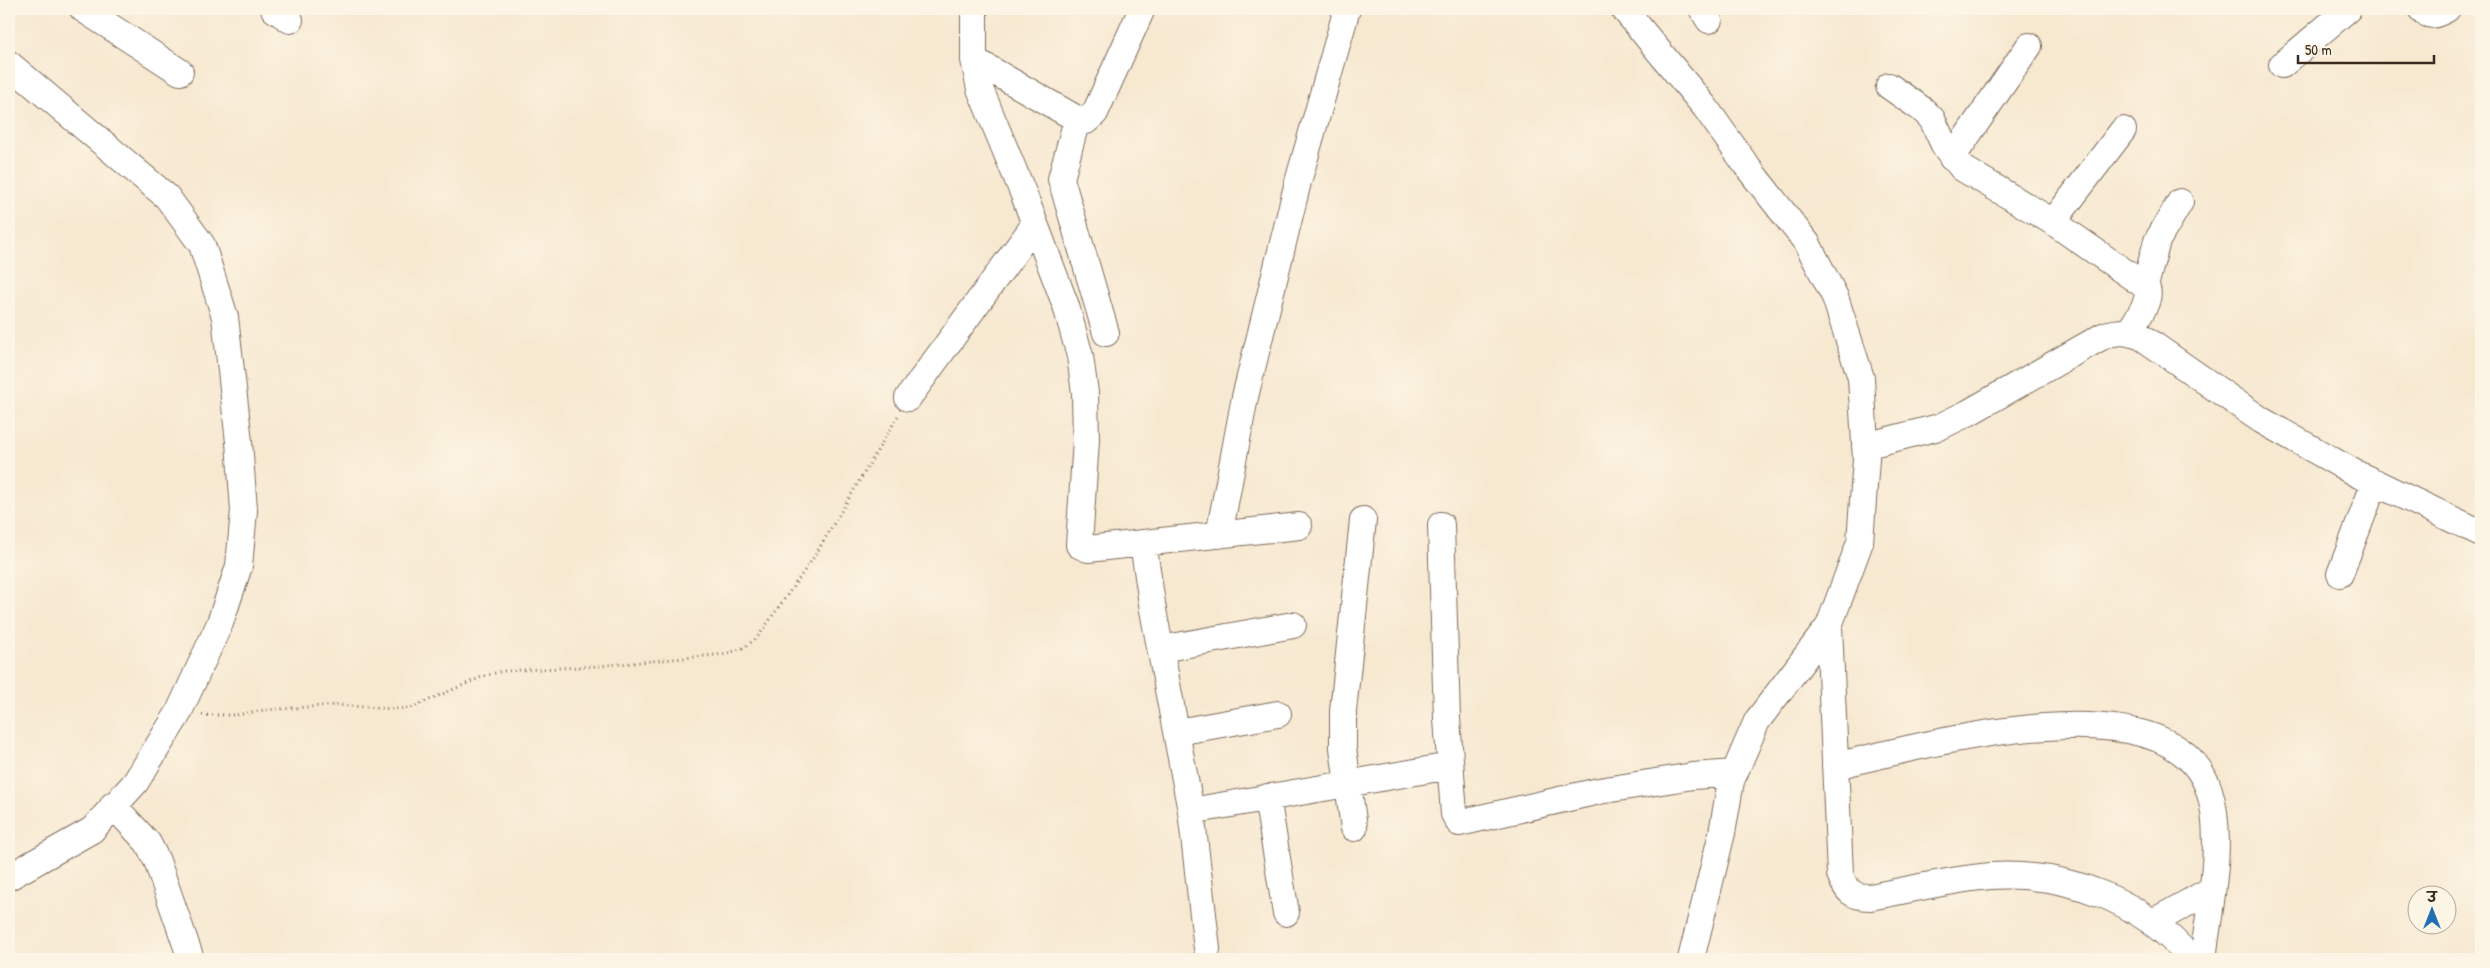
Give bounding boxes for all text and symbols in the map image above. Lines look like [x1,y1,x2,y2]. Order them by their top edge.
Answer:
scale bar [2298,32,2434,64]
text: 50 m [2305,39,2332,60]
north arrow [2408,886,2458,936]
text: उ [2425,887,2438,906]

